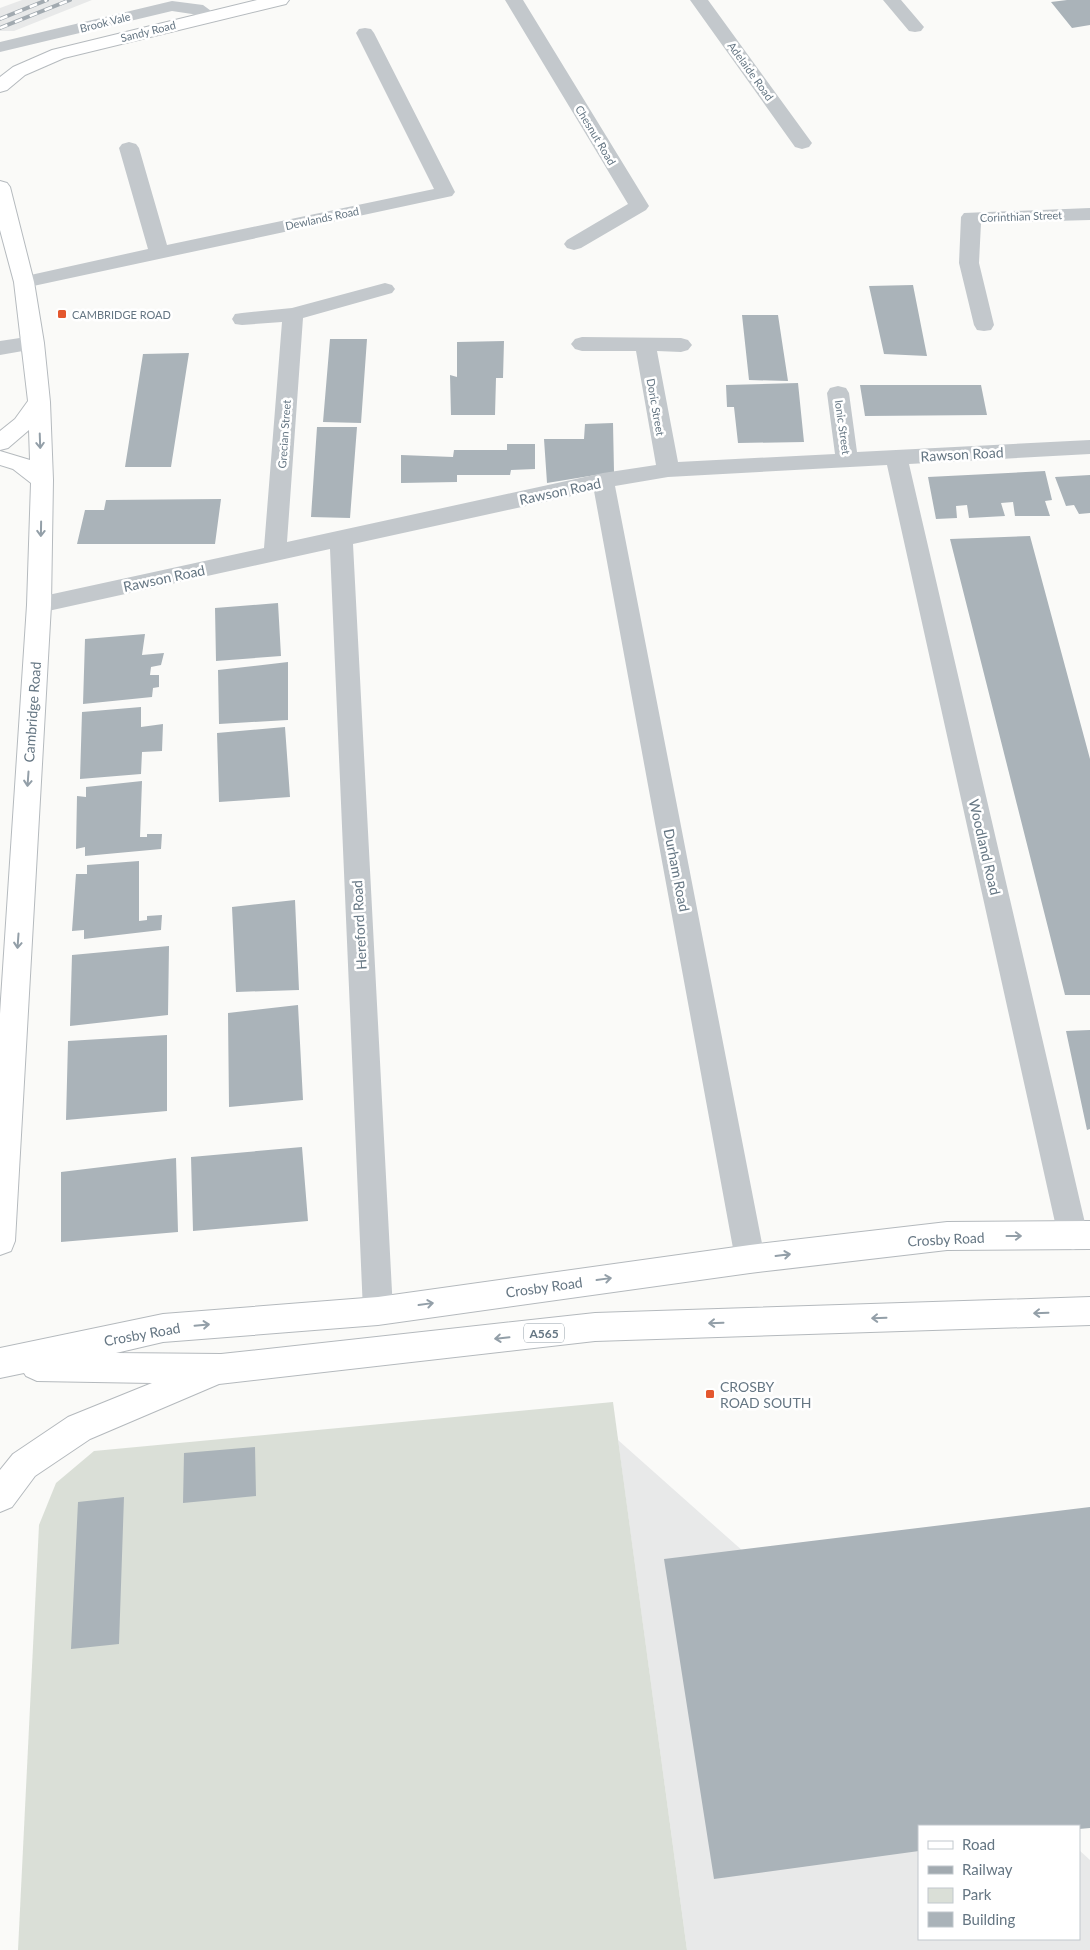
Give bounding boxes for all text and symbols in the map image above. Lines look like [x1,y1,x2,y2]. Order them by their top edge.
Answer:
street label: Brook Vale [78,9,132,35]
street label: Sandy Road [119,18,177,44]
street label: Adelaide Road [725,39,777,103]
street label: Chesnut Road [573,103,619,167]
street label: Dewlands Road [284,204,360,232]
street label: Corinthian Street [980,208,1062,224]
marker: CAMBRIDGE ROAD [56,308,68,320]
place label: CAMBRIDGE ROAD [72,308,171,321]
street label: Doric Street [645,377,667,437]
street label: Grecian Street [275,399,293,469]
street label: Ionic Street [833,399,853,455]
one-way arrow [36,433,45,449]
street label: Rawson Road [920,443,1004,465]
street label: Rawson Road [518,474,602,508]
one-way arrow [36,520,46,537]
street label: Rawson Road [122,561,206,595]
street label: Cambridge Road [20,661,44,763]
one-way arrow [24,771,33,787]
street label: Woodland Road [966,797,1004,897]
street label: Durham Road [661,827,693,913]
street label: Hereford Road [348,880,370,970]
one-way arrow [14,933,23,949]
street label: Crosby Road [907,1228,985,1250]
one-way arrow [1006,1231,1022,1241]
one-way arrow [774,1250,790,1260]
street label: Crosby Road [505,1273,583,1301]
one-way arrow [596,1274,612,1284]
one-way arrow [418,1299,434,1309]
one-way arrow [1034,1308,1050,1318]
one-way arrow [871,1314,887,1323]
street label: Crosby Road [102,1319,182,1349]
one-way arrow [709,1319,725,1328]
one-way arrow [194,1320,210,1330]
road number: A565 [524,1324,564,1342]
one-way arrow [494,1333,510,1343]
place label: CROSBY ROAD SOUTH [720,1378,811,1411]
marker: CROSBY ROAD SOUTH [704,1388,716,1400]
legend [918,1825,1080,1940]
text: Road [962,1835,995,1853]
text: Railway [962,1860,1013,1878]
text: Park [962,1885,992,1903]
text: Building [962,1910,1015,1928]

